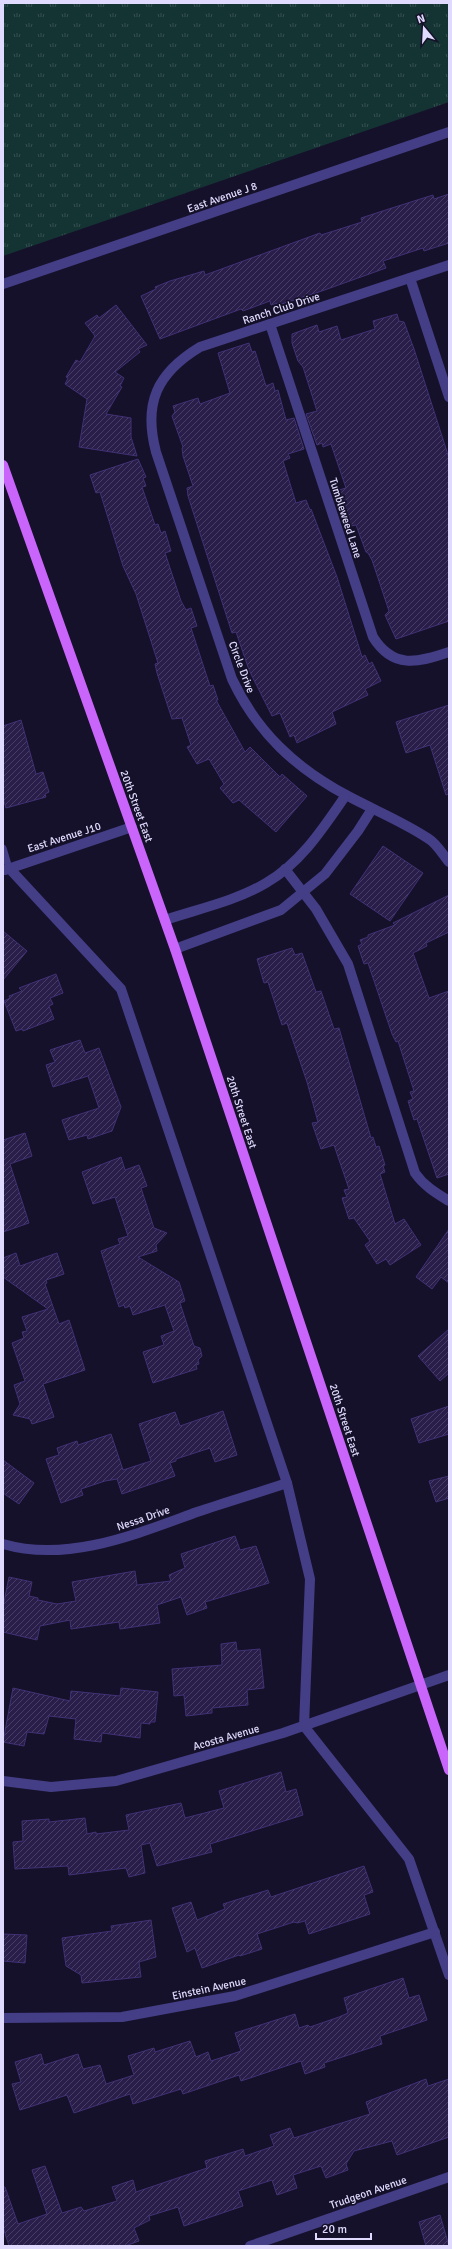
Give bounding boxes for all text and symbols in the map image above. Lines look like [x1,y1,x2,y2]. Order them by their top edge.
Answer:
north arrow [404,8,444,48]
text: N [415,12,427,26]
street label: East Avenue J 8 [186,179,259,215]
street label: Ranch Club Drive [241,290,321,327]
street label: Tumbleweed Lane [326,477,365,560]
street label: Circle Drive [226,640,257,695]
street label: 20th Street East [117,768,156,844]
street label: East Avenue J10 [26,819,103,855]
street label: 20th Street East [224,1074,259,1150]
street label: 20th Street East [327,1382,362,1458]
street label: Nessa Drive [115,1503,171,1534]
street label: Acosta Avenue [191,1722,261,1753]
street label: Einstein Avenue [171,1974,247,2003]
street label: Trudgeon Avenue [328,2173,408,2212]
scale bar [316,2215,371,2241]
text: 20 m [322,2222,347,2237]

